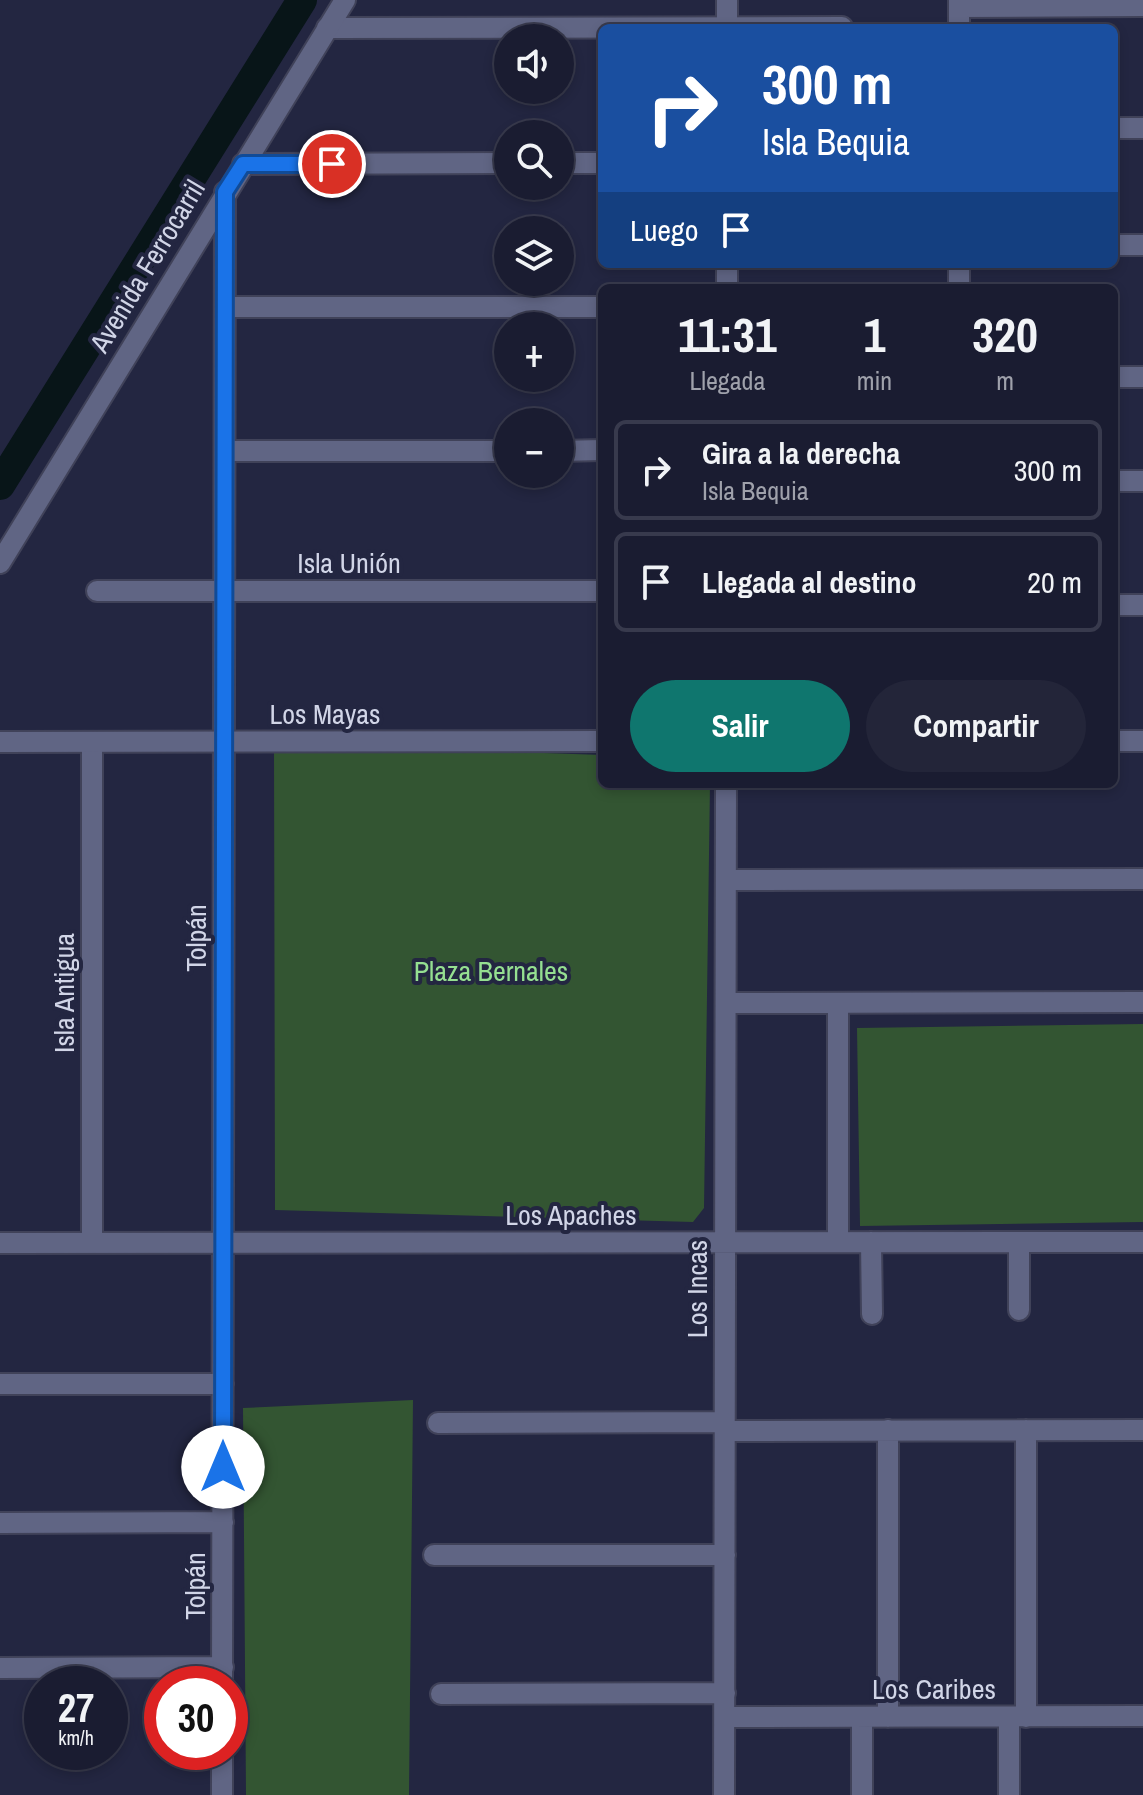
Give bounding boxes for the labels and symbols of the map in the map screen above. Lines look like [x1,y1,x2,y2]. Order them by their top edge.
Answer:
pin [298,130,366,198]
street label: Avenida Ferrocarril [80,173,214,360]
street label: Isla Unión [297,544,401,582]
street label: Los Mayas [269,695,381,733]
street label: Tolpán [177,904,215,972]
street label: Isla Antigua [45,933,83,1053]
park label: Plaza Bernales [414,952,568,990]
street label: Los Apaches [505,1196,637,1234]
street label: Los Incas [678,1240,716,1338]
position arrow [181,1425,265,1509]
street label: Tolpán [176,1552,214,1620]
speed limit sign: 30 [144,1666,248,1770]
street label: Los Caribes [872,1670,996,1708]

